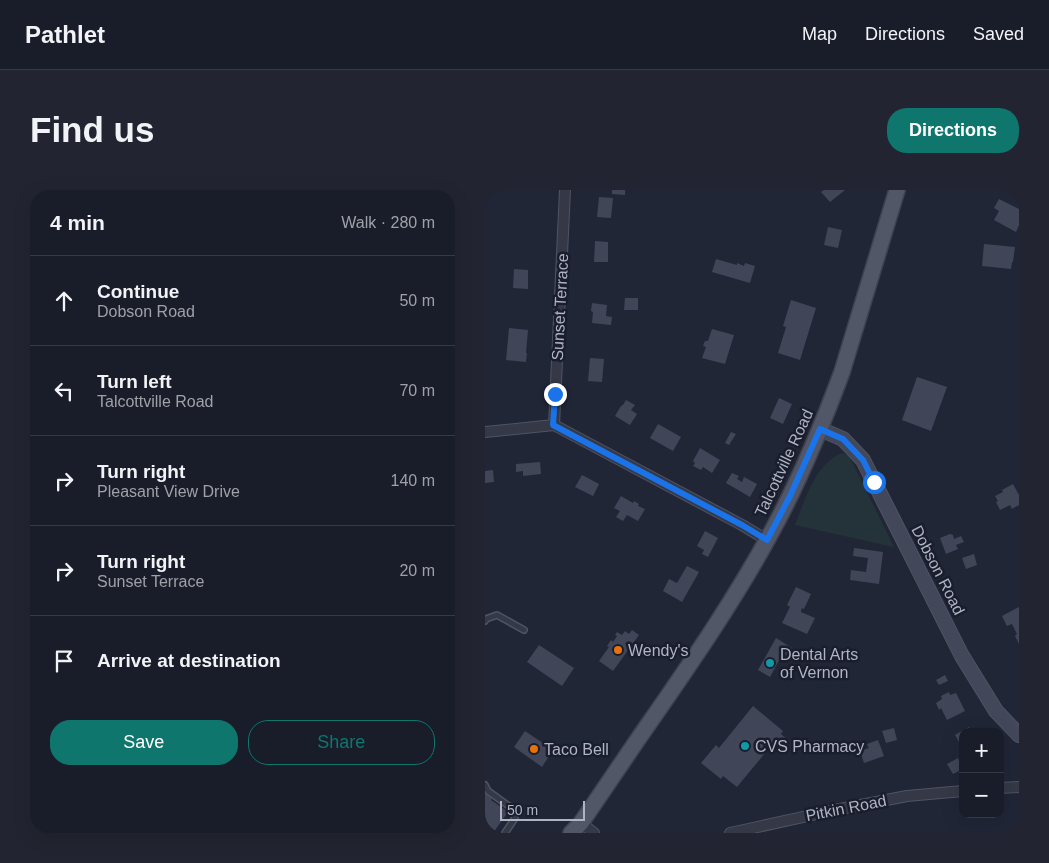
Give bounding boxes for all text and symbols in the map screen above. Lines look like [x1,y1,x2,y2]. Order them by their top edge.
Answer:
text: Pathlet [25,21,105,48]
text: Map [802,24,837,44]
text: Directions [865,24,945,44]
text: Saved [973,24,1024,44]
button: Directions [887,108,1019,153]
text: Find us [30,110,154,149]
text: 4 min [50,211,105,234]
text: Walk · 280 m [341,214,435,231]
street label: Sunset Terrace [549,253,571,361]
text: Continue [97,281,179,302]
icon: ahead [50,287,78,315]
text: 50 m [399,292,435,309]
text: Dobson Road [97,303,195,320]
text: Turn left [97,371,172,392]
icon: left [50,377,78,405]
text: 70 m [399,382,435,399]
route end [544,383,567,406]
text: Talcottville Road [97,393,214,410]
street label: Talcottville Road [752,407,816,519]
text: Turn right [97,461,185,482]
icon: right [50,467,78,495]
route start [863,471,886,494]
text: 140 m [391,472,435,489]
text: Pleasant View Drive [97,483,240,500]
street label: Dobson Road [908,523,968,617]
text: Turn right [97,551,185,572]
icon: right [50,557,78,585]
text: 20 m [399,562,435,579]
text: Sunset Terrace [97,573,204,590]
place label: Wendy's [628,642,689,659]
marker: Wendy's [612,644,624,656]
place label: Dental Arts of Vernon [780,646,858,681]
icon: arrive [50,647,78,675]
text: Arrive at destination [97,650,281,671]
marker: Dental Arts of Vernon [764,657,776,669]
button: Save [50,720,238,765]
button: Share [248,720,435,765]
map controls [959,728,1004,818]
button: + [959,728,1004,773]
place label: CVS Pharmacy [755,738,864,755]
marker: CVS Pharmacy [739,740,751,752]
place label: Taco Bell [544,741,609,758]
marker: Taco Bell [528,743,540,755]
button: − [959,773,1004,818]
street label: Pitkin Road [804,792,888,824]
scale bar [500,798,585,821]
text: 50 m [507,802,538,818]

